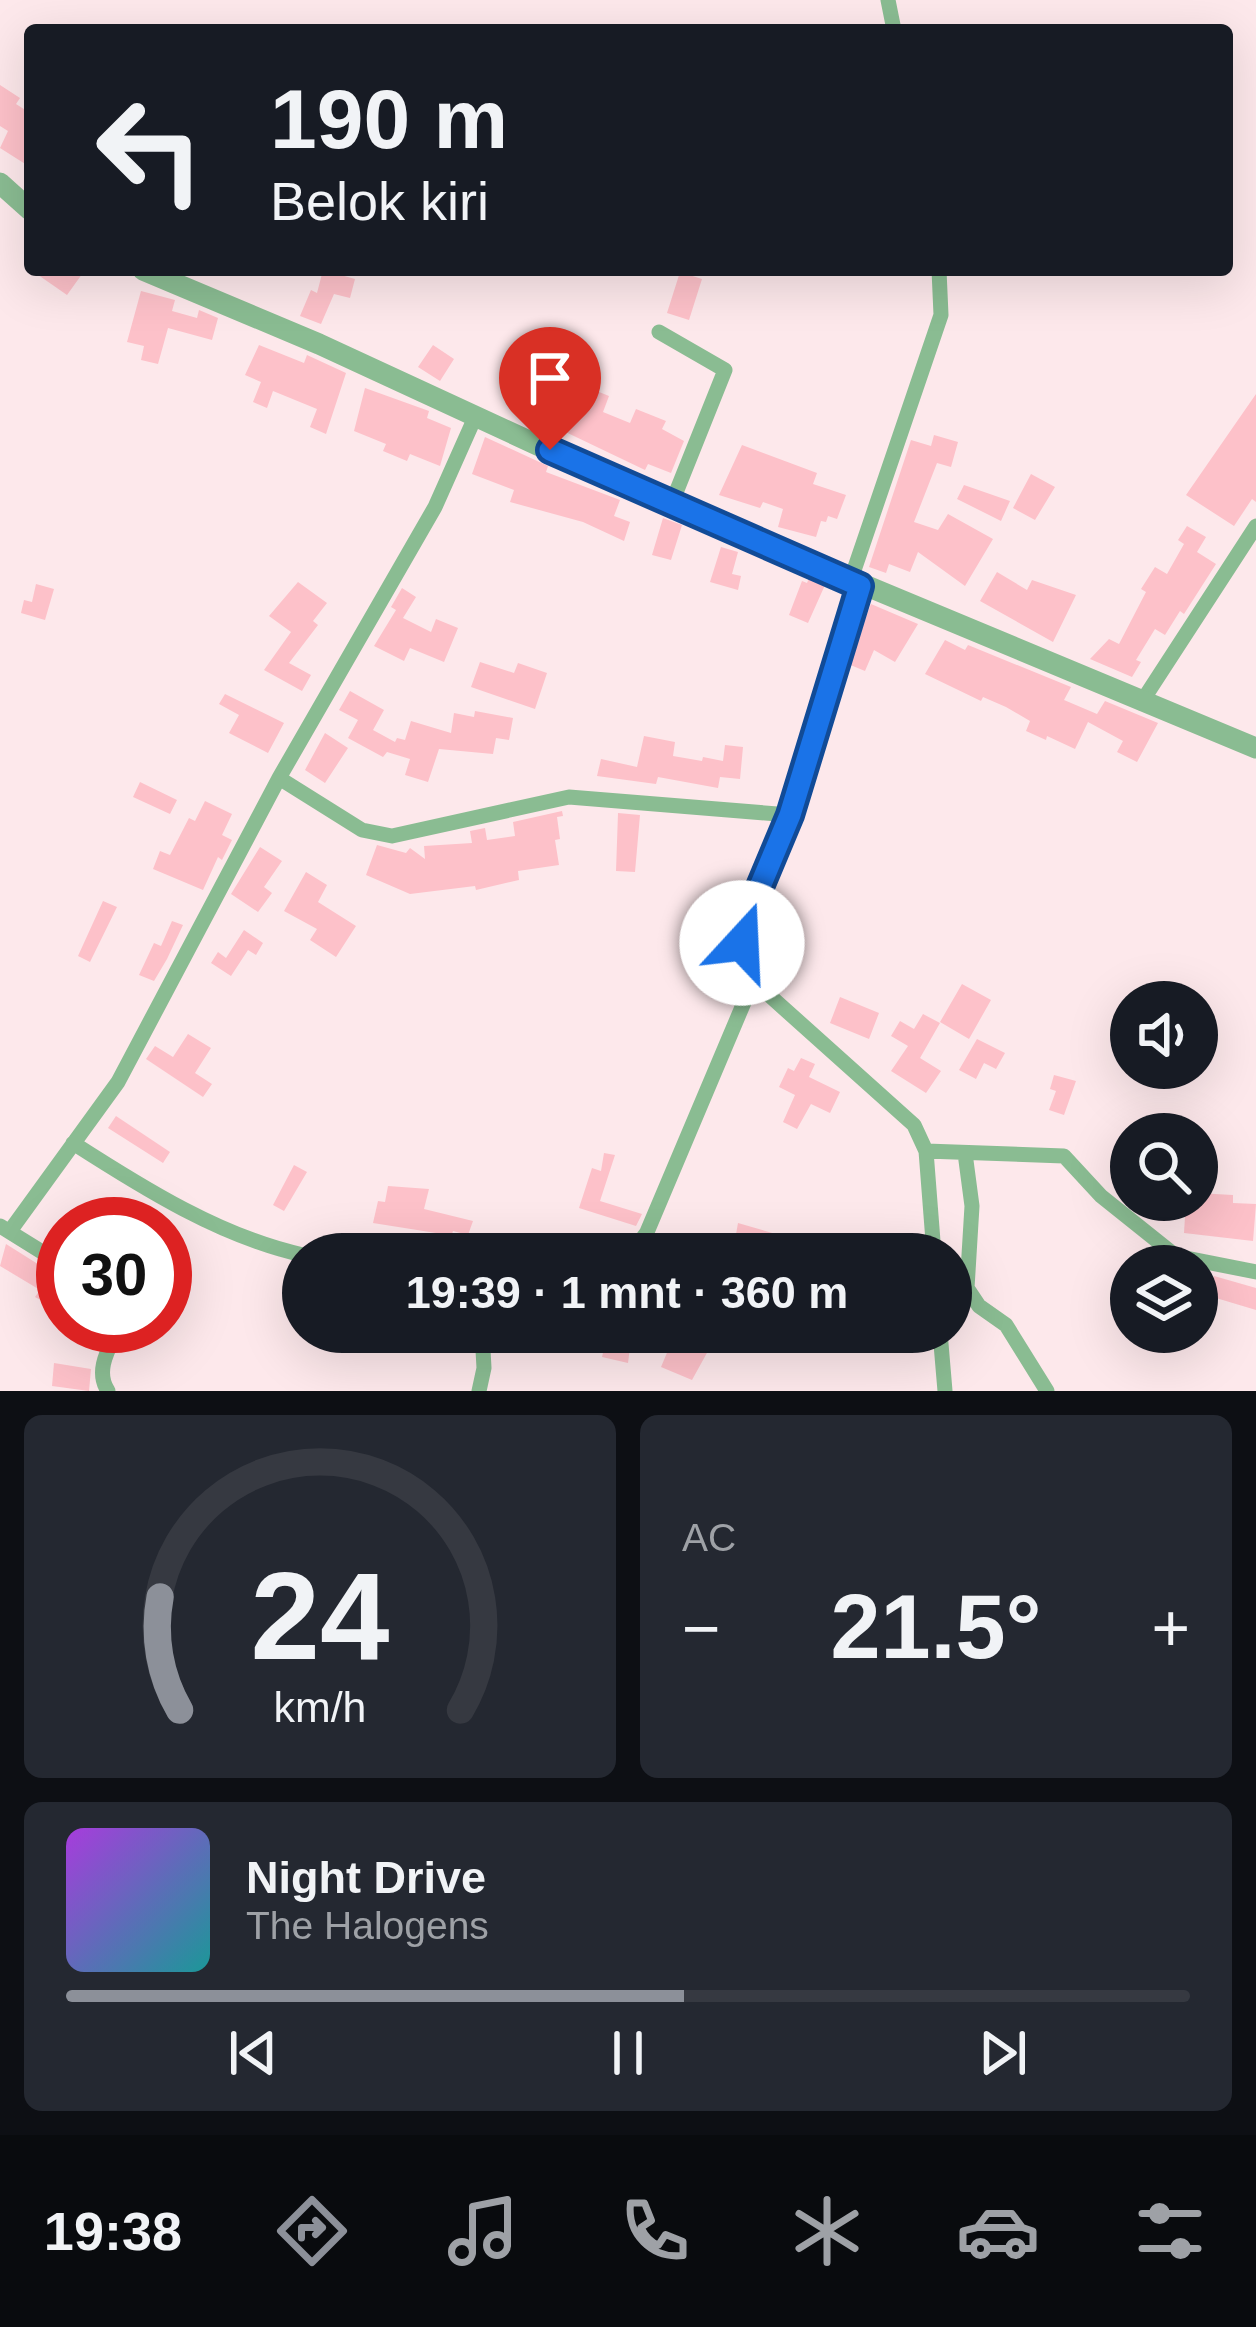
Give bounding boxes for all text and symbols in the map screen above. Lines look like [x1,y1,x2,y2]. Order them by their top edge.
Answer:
icon: left [72,72,228,228]
text: 190 m [270,72,508,166]
text: Belok kiri [270,171,489,231]
pin [499,327,601,450]
icon: arrive [517,345,583,411]
position arrow [679,880,805,1006]
map controls [1110,981,1218,1353]
button: sound [1110,981,1218,1089]
button: search [1110,1113,1218,1221]
speed limit sign: 30 [36,1197,192,1353]
button: layers [1110,1245,1218,1353]
text: 19:39 · 1 mnt · 360 m [406,1267,848,1318]
text: AC [682,1516,736,1559]
text: 24 [251,1546,389,1685]
text: 21.5° [830,1577,1042,1677]
text: − [682,1591,721,1665]
text: + [1151,1591,1190,1665]
text: km/h [274,1682,366,1730]
text: Night Drive [246,1852,486,1903]
text: The Halogens [246,1904,489,1947]
icon: previous [220,2020,286,2086]
icon: pause [595,2020,661,2086]
icon: next [970,2020,1036,2086]
icon: directions [270,2189,354,2273]
icon: music [441,2189,525,2273]
icon: phone [613,2189,697,2273]
icon: climate [785,2189,869,2273]
icon: car [956,2189,1040,2273]
icon: filters [1128,2189,1212,2273]
text: 19:38 [44,2201,182,2261]

